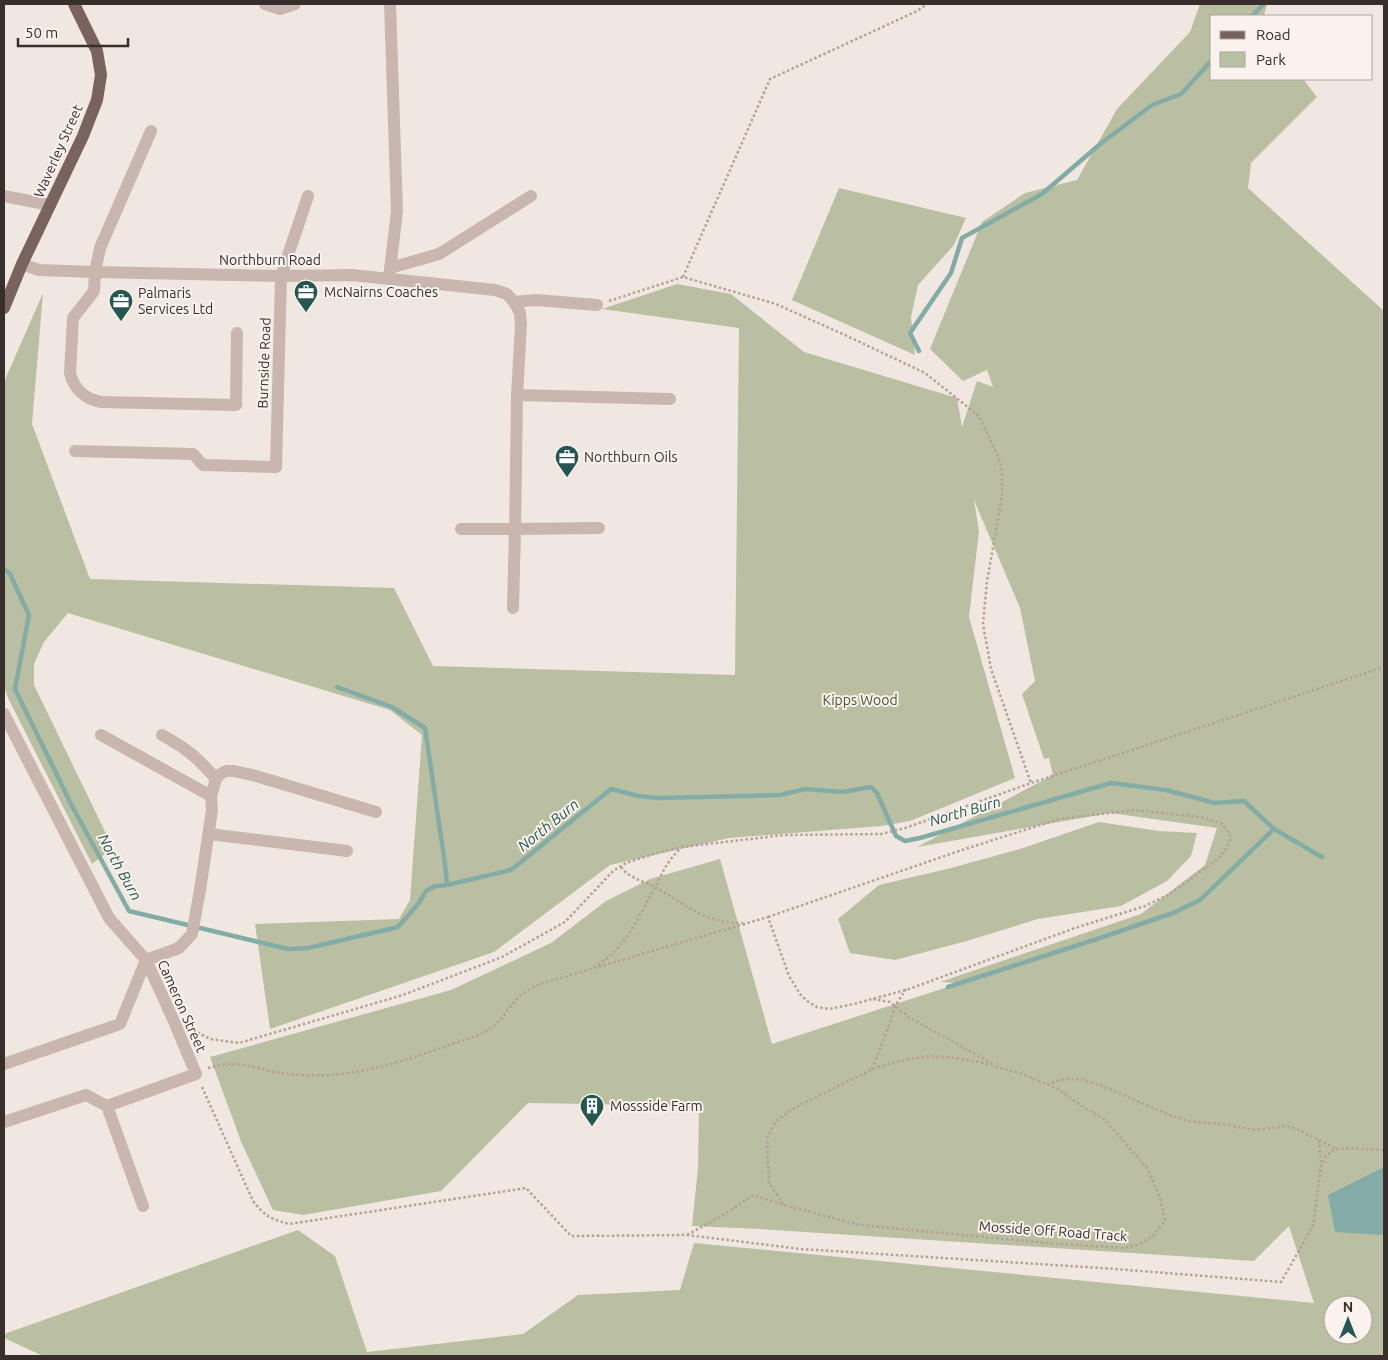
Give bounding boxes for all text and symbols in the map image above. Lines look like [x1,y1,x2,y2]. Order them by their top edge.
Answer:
scale bar [18,15,128,47]
legend [1210,15,1373,80]
text: 50 m [25,24,58,41]
text: Road [1256,26,1291,43]
text: Park [1256,51,1286,68]
street label: Waverley Street [30,102,86,200]
street label: Northburn Road [219,252,321,268]
office icon: McNairns Coaches [293,279,319,313]
place label: McNairns Coaches [324,284,438,300]
place label: Palmaris Services Ltd [138,285,213,317]
office icon: Palmaris Services Ltd [108,288,134,322]
street label: Burnside Road [254,317,274,409]
office icon: Northburn Oils [554,444,580,478]
place label: Northburn Oils [584,449,678,465]
park label: Kipps Wood [822,692,898,708]
water label: North Burn [927,793,1003,829]
water label: North Burn [514,795,582,855]
water label: North Burn [95,831,145,903]
street label: Cameron Street [154,957,210,1055]
building icon: Mossside Farm [579,1093,605,1127]
place label: Mossside Farm [610,1098,703,1114]
street label: Mosside Off Road Track [978,1218,1128,1244]
north arrow [1323,1295,1373,1345]
text: N [1343,1299,1353,1315]

